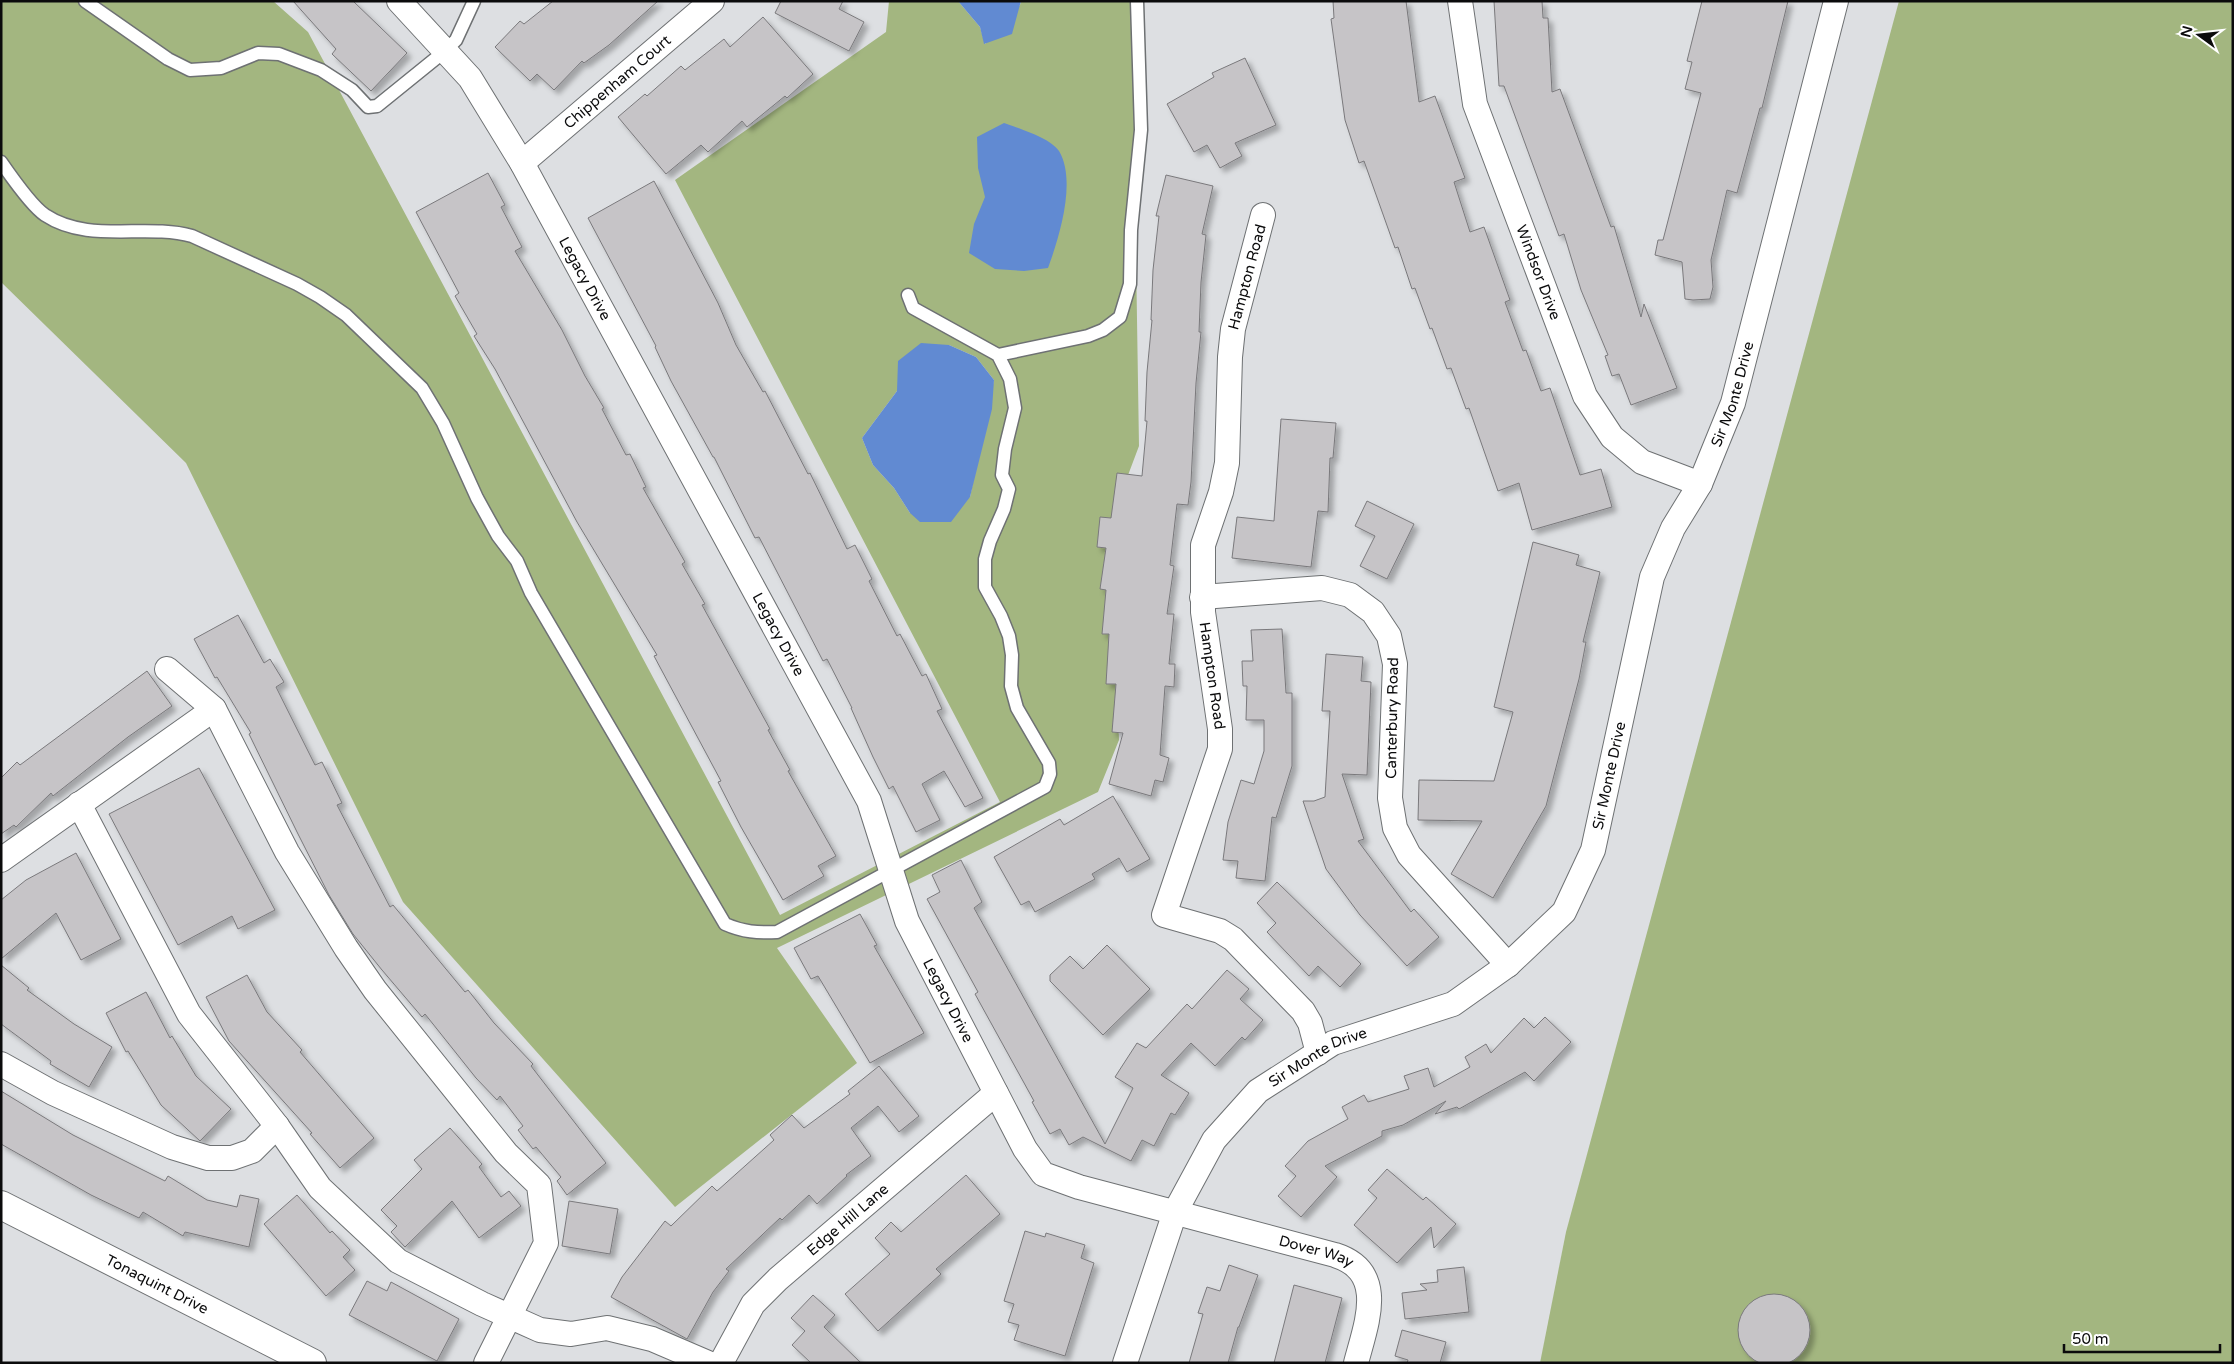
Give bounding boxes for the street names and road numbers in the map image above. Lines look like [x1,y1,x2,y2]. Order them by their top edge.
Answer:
street label: Chippenham Court [560,31,675,133]
street label: Hampton Road [1224,222,1270,332]
street label: Windsor Drive [1512,222,1565,322]
street label: Legacy Drive [555,234,615,323]
street label: Sir Monte Drive [1707,339,1757,450]
street label: Legacy Drive [749,590,808,679]
street label: Hampton Road [1196,621,1229,731]
street label: Canterbury Road [1382,657,1402,779]
street label: Sir Monte Drive [1589,720,1629,831]
street label: Legacy Drive [919,955,977,1045]
street label: Sir Monte Drive [1265,1024,1369,1091]
street label: Edge Hill Lane [803,1180,892,1259]
street label: Dover Way [1277,1231,1357,1271]
street label: Tonaquint Drive [103,1251,211,1318]

